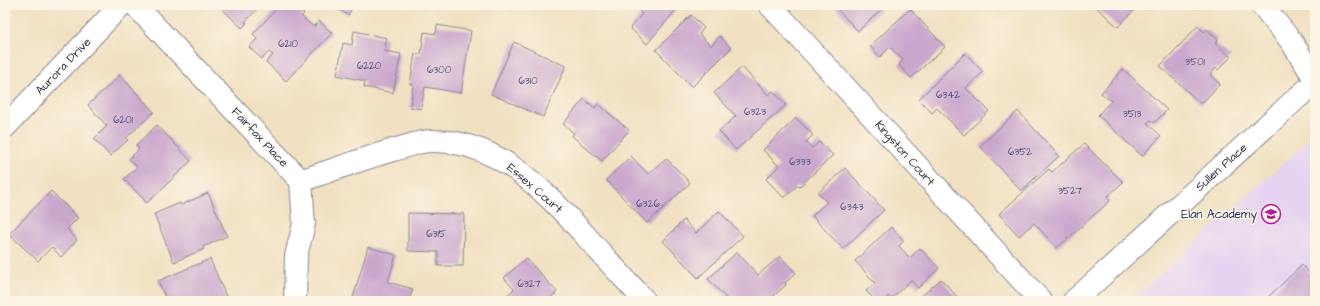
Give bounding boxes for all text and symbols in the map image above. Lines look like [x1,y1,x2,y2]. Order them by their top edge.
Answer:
street label: Aurora Drive [32,34,95,99]
house number: 6210 [278,37,298,51]
house number: 3501 [1185,55,1206,69]
house number: 6220 [357,59,381,73]
house number: 6300 [427,63,451,77]
house number: 6310 [519,74,537,88]
house number: 6342 [936,88,960,102]
street label: Fairfax Place [227,104,292,171]
house number: 6323 [744,105,766,119]
house number: 3513 [1123,107,1141,121]
house number: 6201 [113,113,134,127]
street label: Kingston Court [870,117,939,190]
street label: Sullen Place [1192,139,1251,195]
house number: 6352 [1008,145,1032,159]
house number: 6333 [789,155,811,169]
street label: Essex Court [503,159,566,217]
house number: 3527 [1058,184,1082,198]
house number: 6326 [636,197,660,211]
house number: 6343 [840,200,864,214]
school or university icon: Elan Academy [1260,203,1282,225]
place label: Elan Academy [1181,206,1257,224]
house number: 6315 [426,227,446,241]
house number: 6327 [517,277,541,291]

